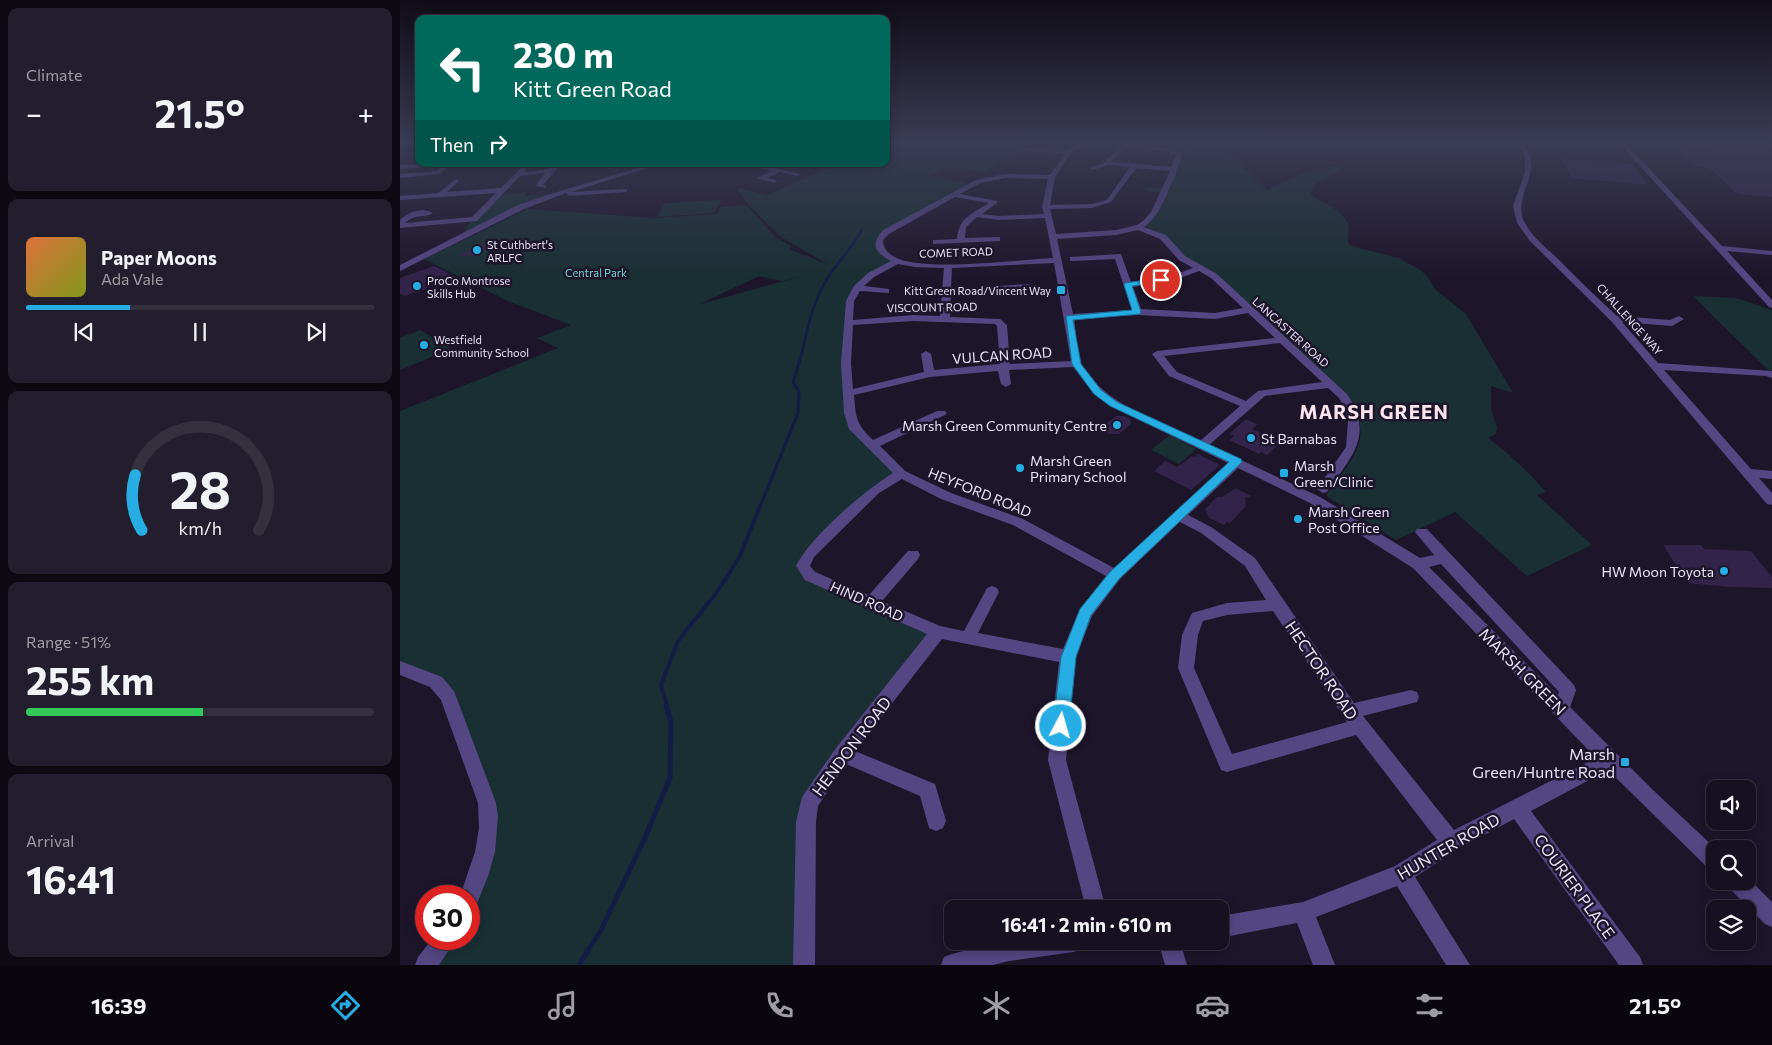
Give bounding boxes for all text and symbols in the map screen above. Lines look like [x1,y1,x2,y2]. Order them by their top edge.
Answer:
text: 230 m [513,32,614,75]
icon: left [430,35,495,100]
text: Climate [26,65,82,84]
text: Kitt Green Road [513,75,672,102]
text: 21.5° [155,89,245,136]
text: − [26,96,42,130]
text: + [358,96,374,130]
icon: right [484,130,512,158]
text: Then [430,133,474,156]
place label: St Cuthbert's ARLFC [487,238,553,264]
marker: St Cuthbert's ARLFC [471,244,483,256]
street label: COMET ROAD [919,244,993,260]
text: Paper Moons [101,246,217,269]
pin [1140,259,1182,301]
park label: Central Park [565,266,627,279]
icon: arrive [1147,266,1175,294]
text: Ada Vale [101,269,163,288]
place label: ProCo Montrose Skills Hub [427,274,510,300]
marker: ProCo Montrose Skills Hub [411,280,423,292]
street label: CHALLENGE WAY [1594,281,1666,357]
place label: Kitt Green Road/Vincent Way [904,284,1051,297]
marker: Kitt Green Road/Vincent Way [1055,284,1067,296]
street label: LANCASTER ROAD [1250,294,1332,370]
street label: VISCOUNT ROAD [887,300,977,314]
icon: previous [70,318,98,346]
icon: pause [186,318,214,346]
icon: next [302,318,330,346]
place label: Westfield Community School [434,333,529,359]
marker: Westfield Community School [418,339,430,351]
street label: VULCAN ROAD [951,343,1053,367]
district label: MARSH GREEN [1299,400,1449,423]
place label: Marsh Green Community Centre [902,417,1107,434]
marker: Marsh Green Community Centre [1111,419,1123,431]
place label: St Barnabas [1261,430,1337,447]
marker: St Barnabas [1245,432,1257,444]
place label: Marsh Green Primary School [1030,452,1126,485]
text: 28 [169,456,231,520]
place label: Marsh Green/Clinic [1294,457,1374,490]
marker: Marsh Green Primary School [1014,462,1026,474]
street label: HEYFORD ROAD [926,464,1034,520]
marker: Marsh Green/Clinic [1278,467,1290,479]
place label: Marsh Green Post Office [1308,503,1389,536]
marker: Marsh Green Post Office [1292,513,1304,525]
text: km/h [178,517,222,539]
place label: HW Moon Toyota [1601,563,1714,580]
marker: HW Moon Toyota [1718,565,1730,577]
street label: HIND ROAD [828,577,906,625]
street label: HECTOR ROAD [1282,617,1362,723]
street label: MARSH GREEN [1476,624,1570,718]
text: Range · 51% [26,632,111,651]
text: 255 km [26,656,154,703]
street label: HENDON ROAD [807,693,895,799]
position arrow [1034,699,1086,751]
place label: Marsh Green/Huntre Road [1472,744,1615,781]
marker: Marsh Green/Huntre Road [1619,756,1631,768]
map controls [1706,780,1756,950]
button: sound [1706,780,1756,830]
street label: HUNTER ROAD [1393,809,1503,883]
street label: COURIER PLACE [1531,830,1619,942]
text: Arrival [26,831,74,850]
button: search [1706,840,1756,890]
text: 16:41 [26,855,116,902]
speed limit sign: 30 [415,885,480,950]
button: layers [1706,900,1756,950]
text: 16:41 · 2 min · 610 m [1001,913,1172,936]
icon: directions [328,988,363,1023]
icon: music [545,988,580,1023]
icon: phone [762,988,797,1023]
icon: climate [979,988,1014,1023]
icon: car [1195,988,1230,1023]
icon: filters [1412,988,1447,1023]
text: 16:39 [91,992,147,1019]
text: 21.5° [1629,992,1681,1019]

